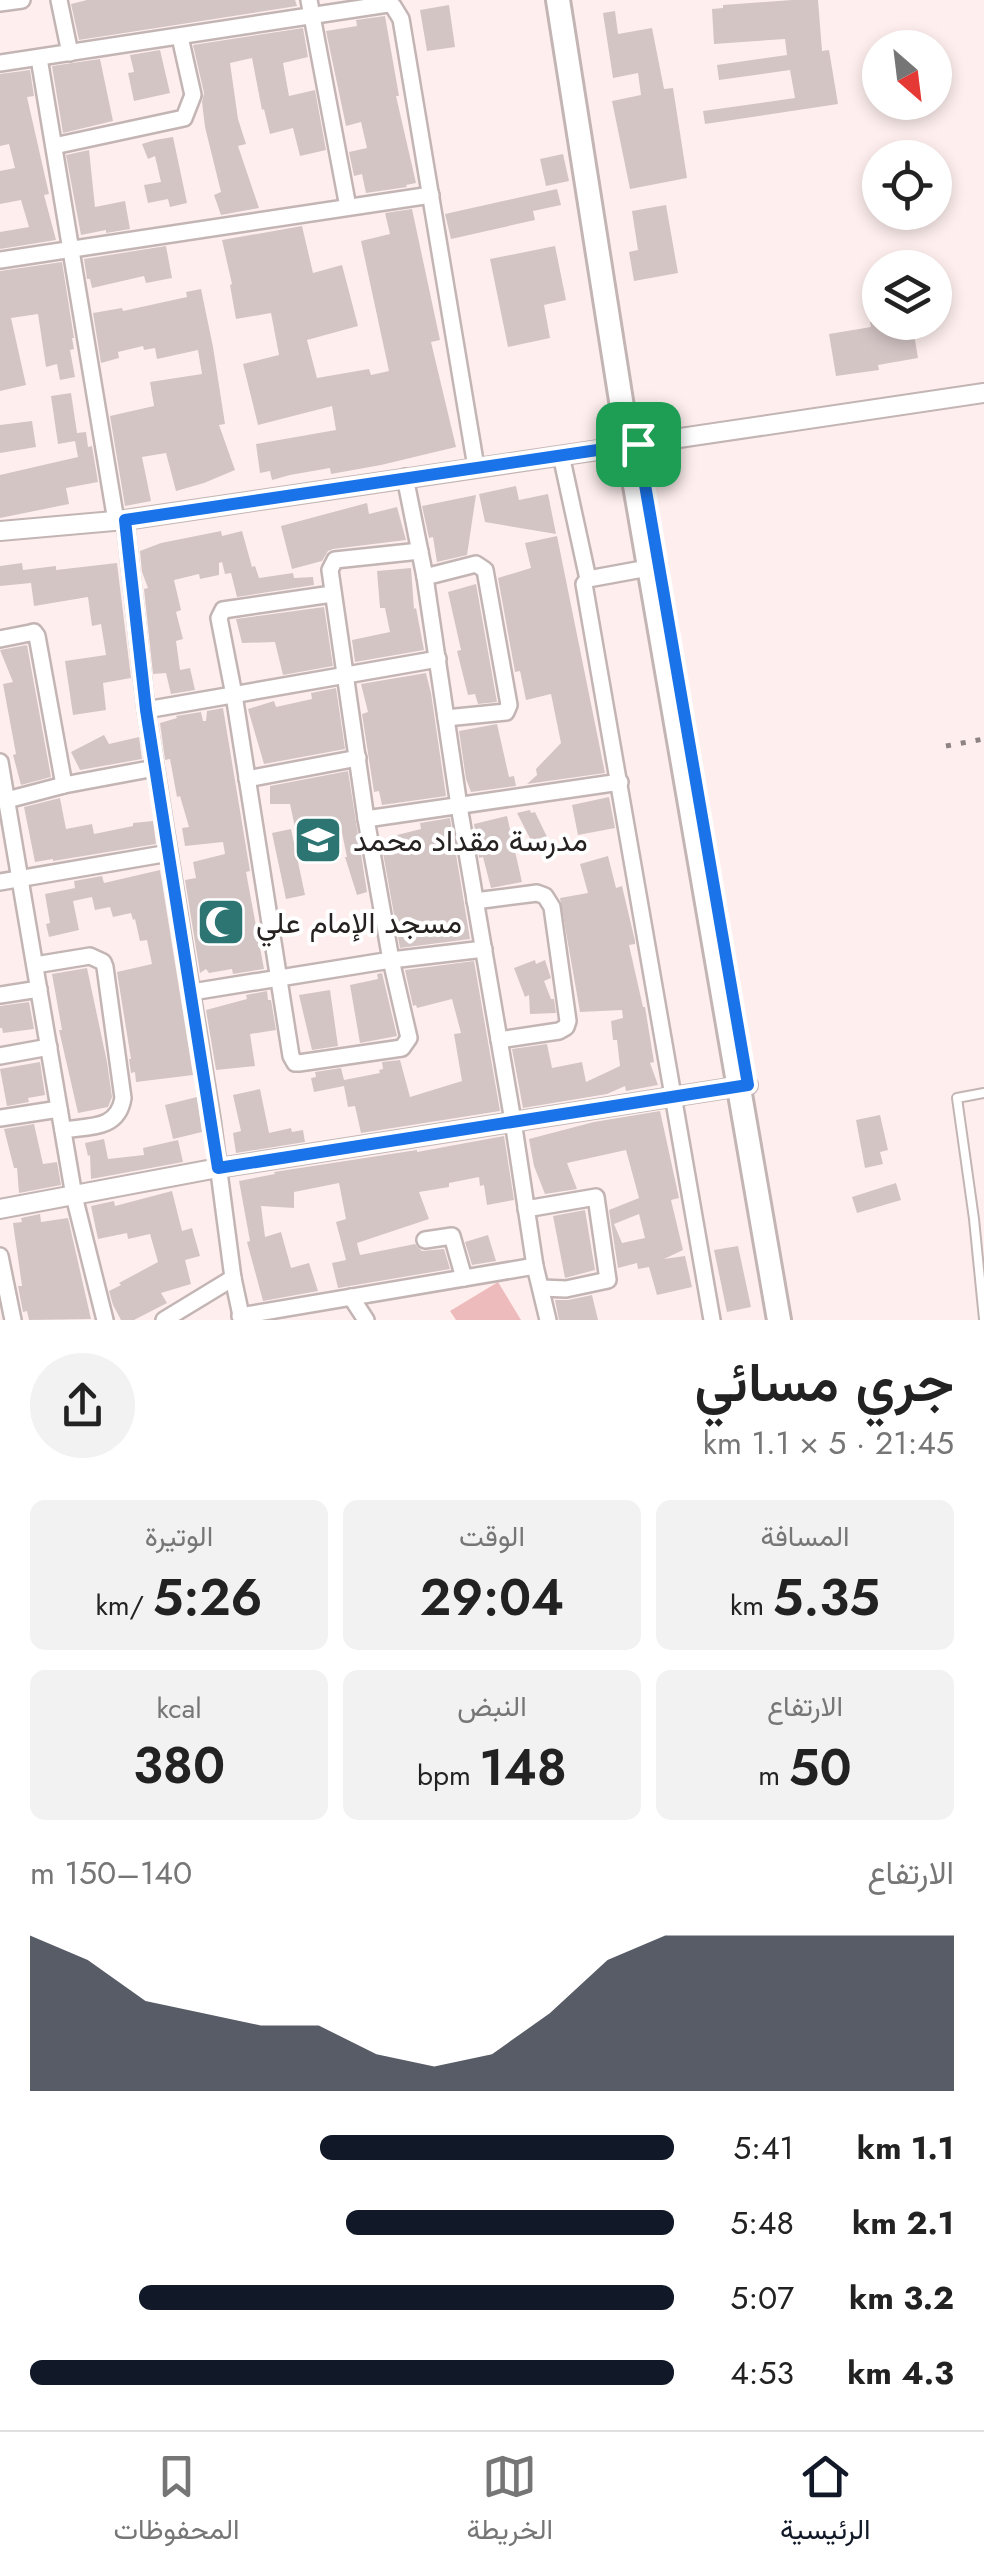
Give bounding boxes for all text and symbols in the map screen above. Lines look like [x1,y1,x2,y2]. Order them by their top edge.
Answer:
north arrow [862,30,952,120]
map controls [862,30,952,340]
button: locate [862,140,952,230]
button: layers [862,250,952,340]
pin [596,402,681,487]
icon: arrive [611,417,666,472]
school or university icon: مدرسة مقداد محمد [292,814,344,866]
place label: مدرسة مقداد محمد [353,819,588,862]
mosque icon: مسجد الإمام علي [195,896,247,948]
place label: مسجد الإمام علي [256,901,462,947]
text: جري مسائي [694,1342,954,1422]
button: share [30,1353,135,1458]
text: 21:45 · 5 × 1.1 km [703,1420,954,1466]
text: الوتيرة [145,1516,213,1557]
text: الوقت [459,1516,525,1557]
text: المسافة [761,1516,849,1557]
text: 5:26 [152,1561,263,1634]
text: 29:04 [420,1561,564,1634]
text: 5.35 [772,1561,880,1634]
text: /km [95,1585,152,1626]
text: km [730,1585,772,1626]
text: النبض [457,1686,527,1727]
text: الارتفاع [767,1686,843,1727]
text: kcal [156,1688,202,1729]
text: 380 [133,1729,225,1802]
text: 148 [479,1731,567,1804]
text: 50 [789,1731,852,1804]
text: bpm [417,1755,479,1796]
text: m [758,1755,789,1796]
text: 140–150 m [30,1850,192,1896]
text: الارتفاع [867,1850,954,1896]
text: 5:41 [733,2125,794,2171]
text: 1.1 km [857,2125,954,2171]
text: 5:48 [730,2200,794,2246]
text: 2.1 km [852,2200,954,2246]
text: 5:07 [730,2275,794,2321]
text: 3.2 km [849,2275,954,2321]
text: 4:53 [730,2350,794,2396]
text: 4.3 km [847,2350,954,2396]
tab: المحفوظات [113,2449,240,2554]
tab: الخريطة [467,2449,553,2554]
tab: الرئيسية [780,2449,871,2554]

